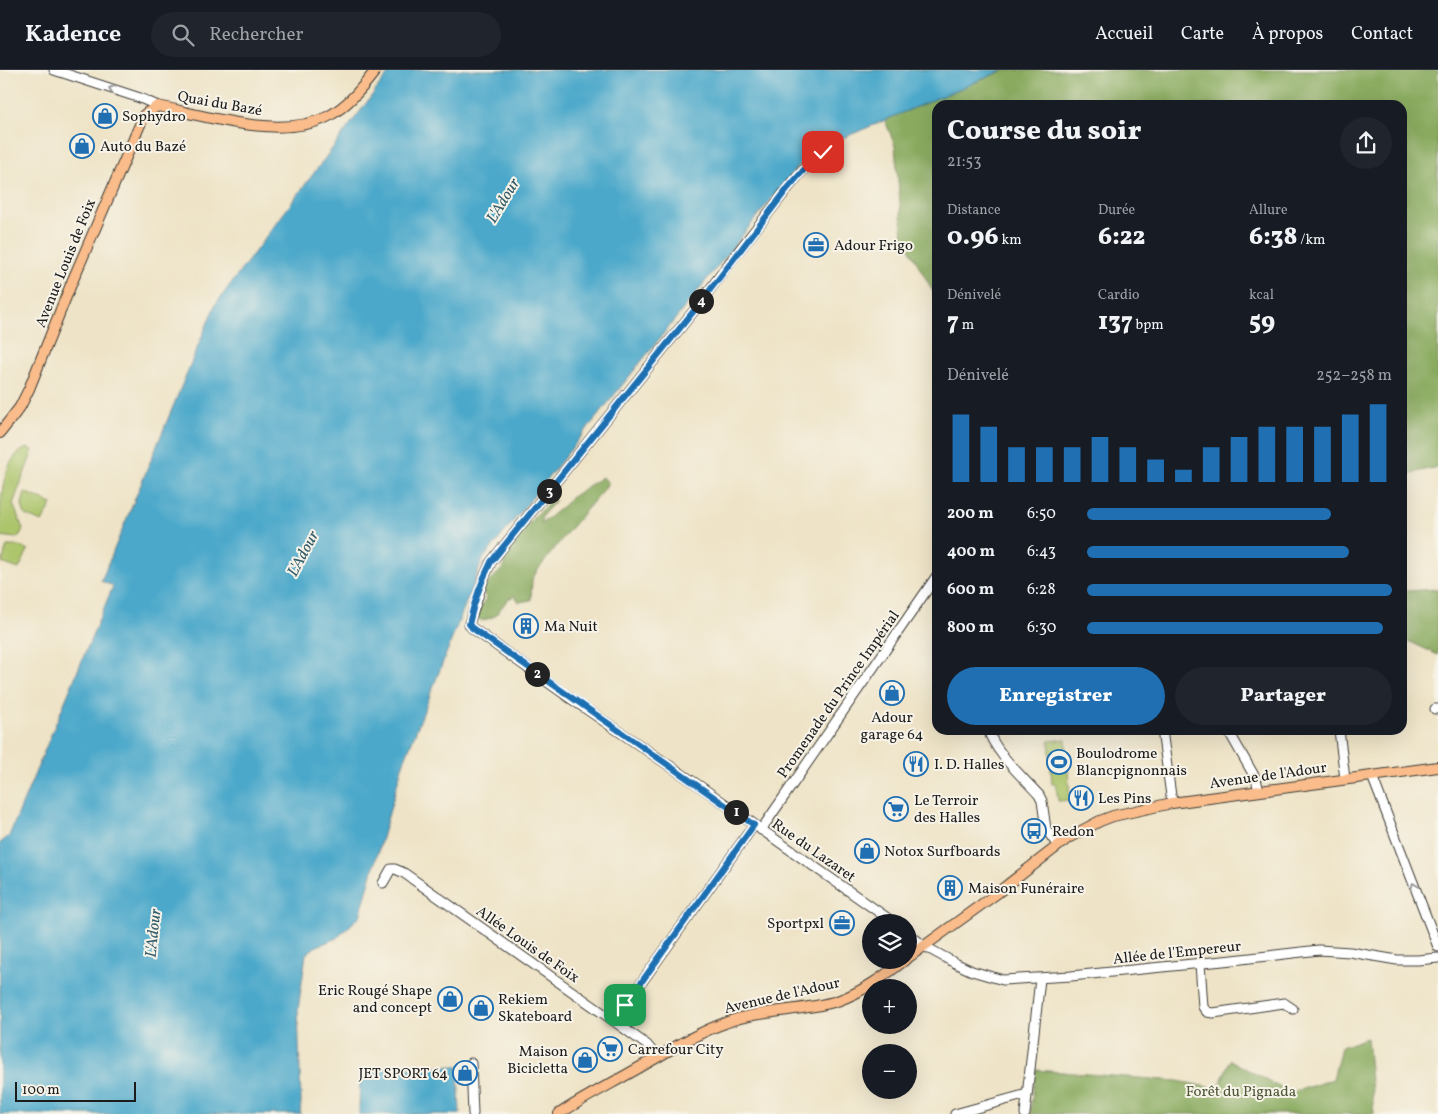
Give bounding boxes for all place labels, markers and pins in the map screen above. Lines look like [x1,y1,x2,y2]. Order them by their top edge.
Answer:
shop icon: Sophydro [92,103,118,129]
place label: Sophydro [122,107,186,128]
pin [802,131,844,173]
shop icon: Auto du Bazé [69,133,95,159]
place label: Auto du Bazé [100,137,186,158]
office icon: Adour Frigo [803,232,829,258]
place label: Adour Frigo [834,236,913,257]
pin: 4 [688,288,714,314]
pin: 3 [536,478,562,504]
building icon: Ma Nuit [513,613,539,639]
place label: Ma Nuit [544,617,598,638]
pin: 2 [524,662,550,686]
shop icon: Adour garage 64 [879,680,905,706]
place label: Adour garage 64 [861,708,923,746]
place label: Boulodrome Blancpignonnais [1076,744,1187,782]
sports icon: Boulodrome Blancpignonnais [1046,749,1072,775]
restaurant icon: I. D. Halles [903,751,929,777]
place label: I. D. Halles [934,755,1004,776]
restaurant icon: Les Pins [1068,785,1094,811]
place label: Les Pins [1098,789,1152,810]
place label: Le Terroir des Halles [914,791,980,829]
supermarket icon: Le Terroir des Halles [883,796,909,822]
pin: 1 [724,800,748,824]
bus stop icon: Redon [1021,818,1047,844]
place label: Redon [1052,822,1095,843]
shop icon: Notox Surfboards [854,838,880,864]
place label: Notox Surfboards [884,842,1000,863]
building icon: Maison Funéraire [937,875,963,901]
place label: Maison Funéraire [968,879,1084,900]
office icon: Sportpxl [829,910,855,936]
place label: Sportpxl [767,914,824,935]
place label: Eric Rougé Shape and concept [318,981,432,1019]
pin [604,984,646,1026]
shop icon: Eric Rougé Shape and concept [437,986,463,1012]
place label: Rekiem Skateboard [498,990,572,1028]
shop icon: Rekiem Skateboard [468,995,494,1021]
supermarket icon: Carrefour City [597,1036,623,1062]
place label: Carrefour City [628,1040,724,1061]
place label: Maison Bicicletta [507,1042,568,1080]
shop icon: Maison Bicicletta [572,1047,598,1073]
shop icon: JET SPORT 64 [452,1060,478,1086]
place label: JET SPORT 64 [358,1064,448,1085]

